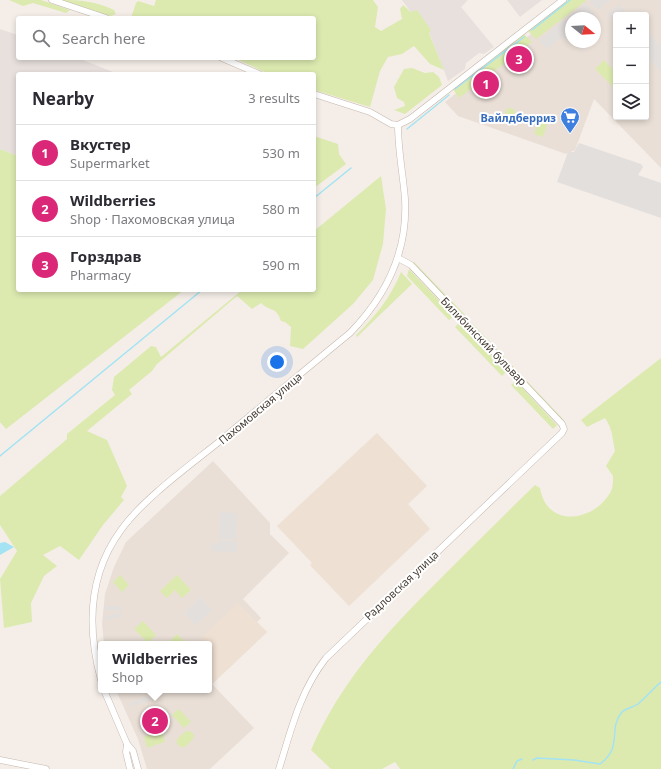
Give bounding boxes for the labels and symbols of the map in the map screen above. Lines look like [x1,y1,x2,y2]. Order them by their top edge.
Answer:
north arrow [565,12,601,48]
pin: 3 [506,44,532,74]
pin: 1 [473,69,499,99]
supermarket icon: Вайлдберриз [559,106,581,134]
place label: Вайлдберриз [481,110,556,125]
street label: Билибинский бульвар [438,294,530,389]
your location [267,352,287,372]
street label: Пахомовская улица [215,369,305,447]
street label: Радловская улица [361,547,441,623]
pin: 2 [142,706,168,736]

